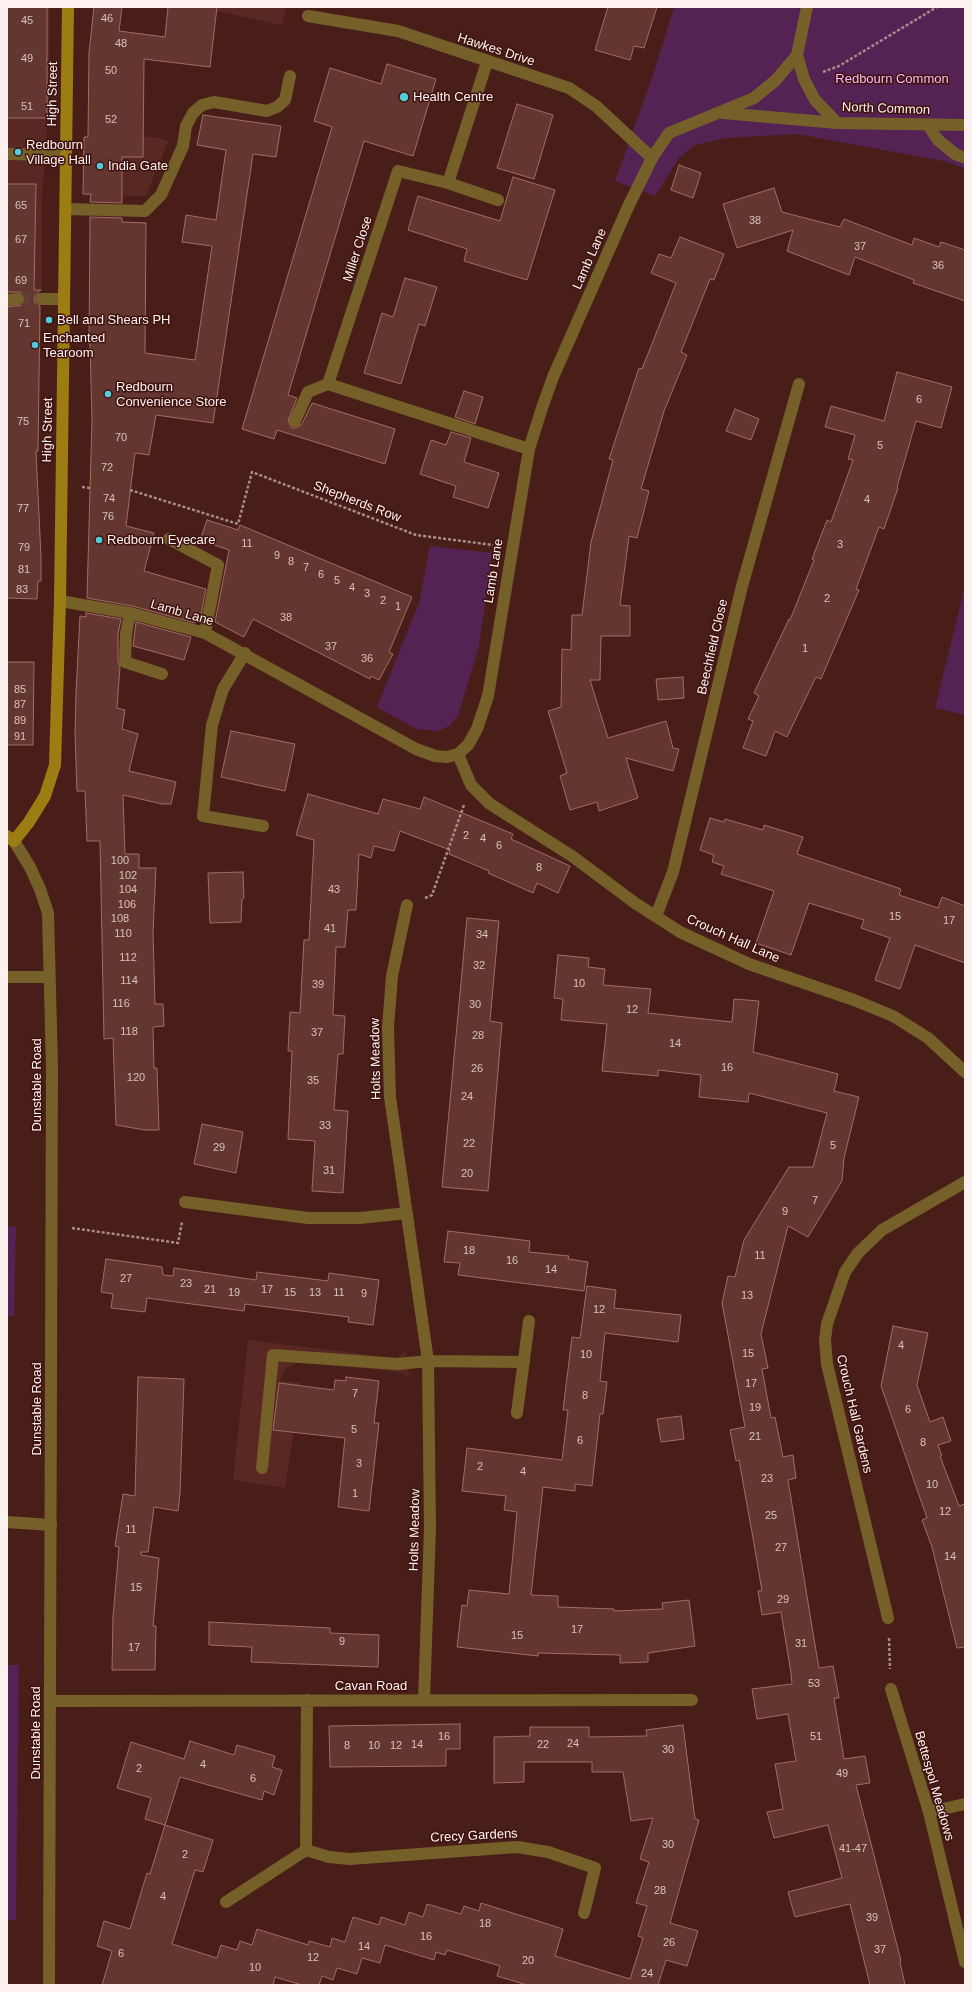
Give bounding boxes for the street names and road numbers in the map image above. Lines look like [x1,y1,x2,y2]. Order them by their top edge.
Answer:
street label: Hawkes Drive [455,30,537,70]
street label: High Street [45,61,61,127]
street label: North Common [842,100,930,118]
street label: Miller Close [340,214,376,284]
street label: Lamb Lane [570,226,610,292]
street label: High Street [40,397,56,463]
street label: Shepherds Row [311,478,403,526]
street label: Lamb Lane [481,538,507,604]
street label: Lamb Lane [149,597,215,629]
street label: Beechfield Close [694,598,732,696]
street label: Crouch Hall Lane [684,911,782,967]
street label: Holts Meadow [367,1018,385,1100]
street label: Dunstable Road [29,1038,45,1132]
street label: Crouch Hall Gardens [833,1353,875,1475]
street label: Dunstable Road [29,1362,45,1456]
street label: Holts Meadow [406,1489,424,1571]
street label: Cavan Road [335,1678,407,1694]
street label: Dunstable Road [28,1686,44,1780]
street label: Bettespol Meadows [911,1729,957,1843]
street label: Crecy Gardens [430,1826,518,1846]

